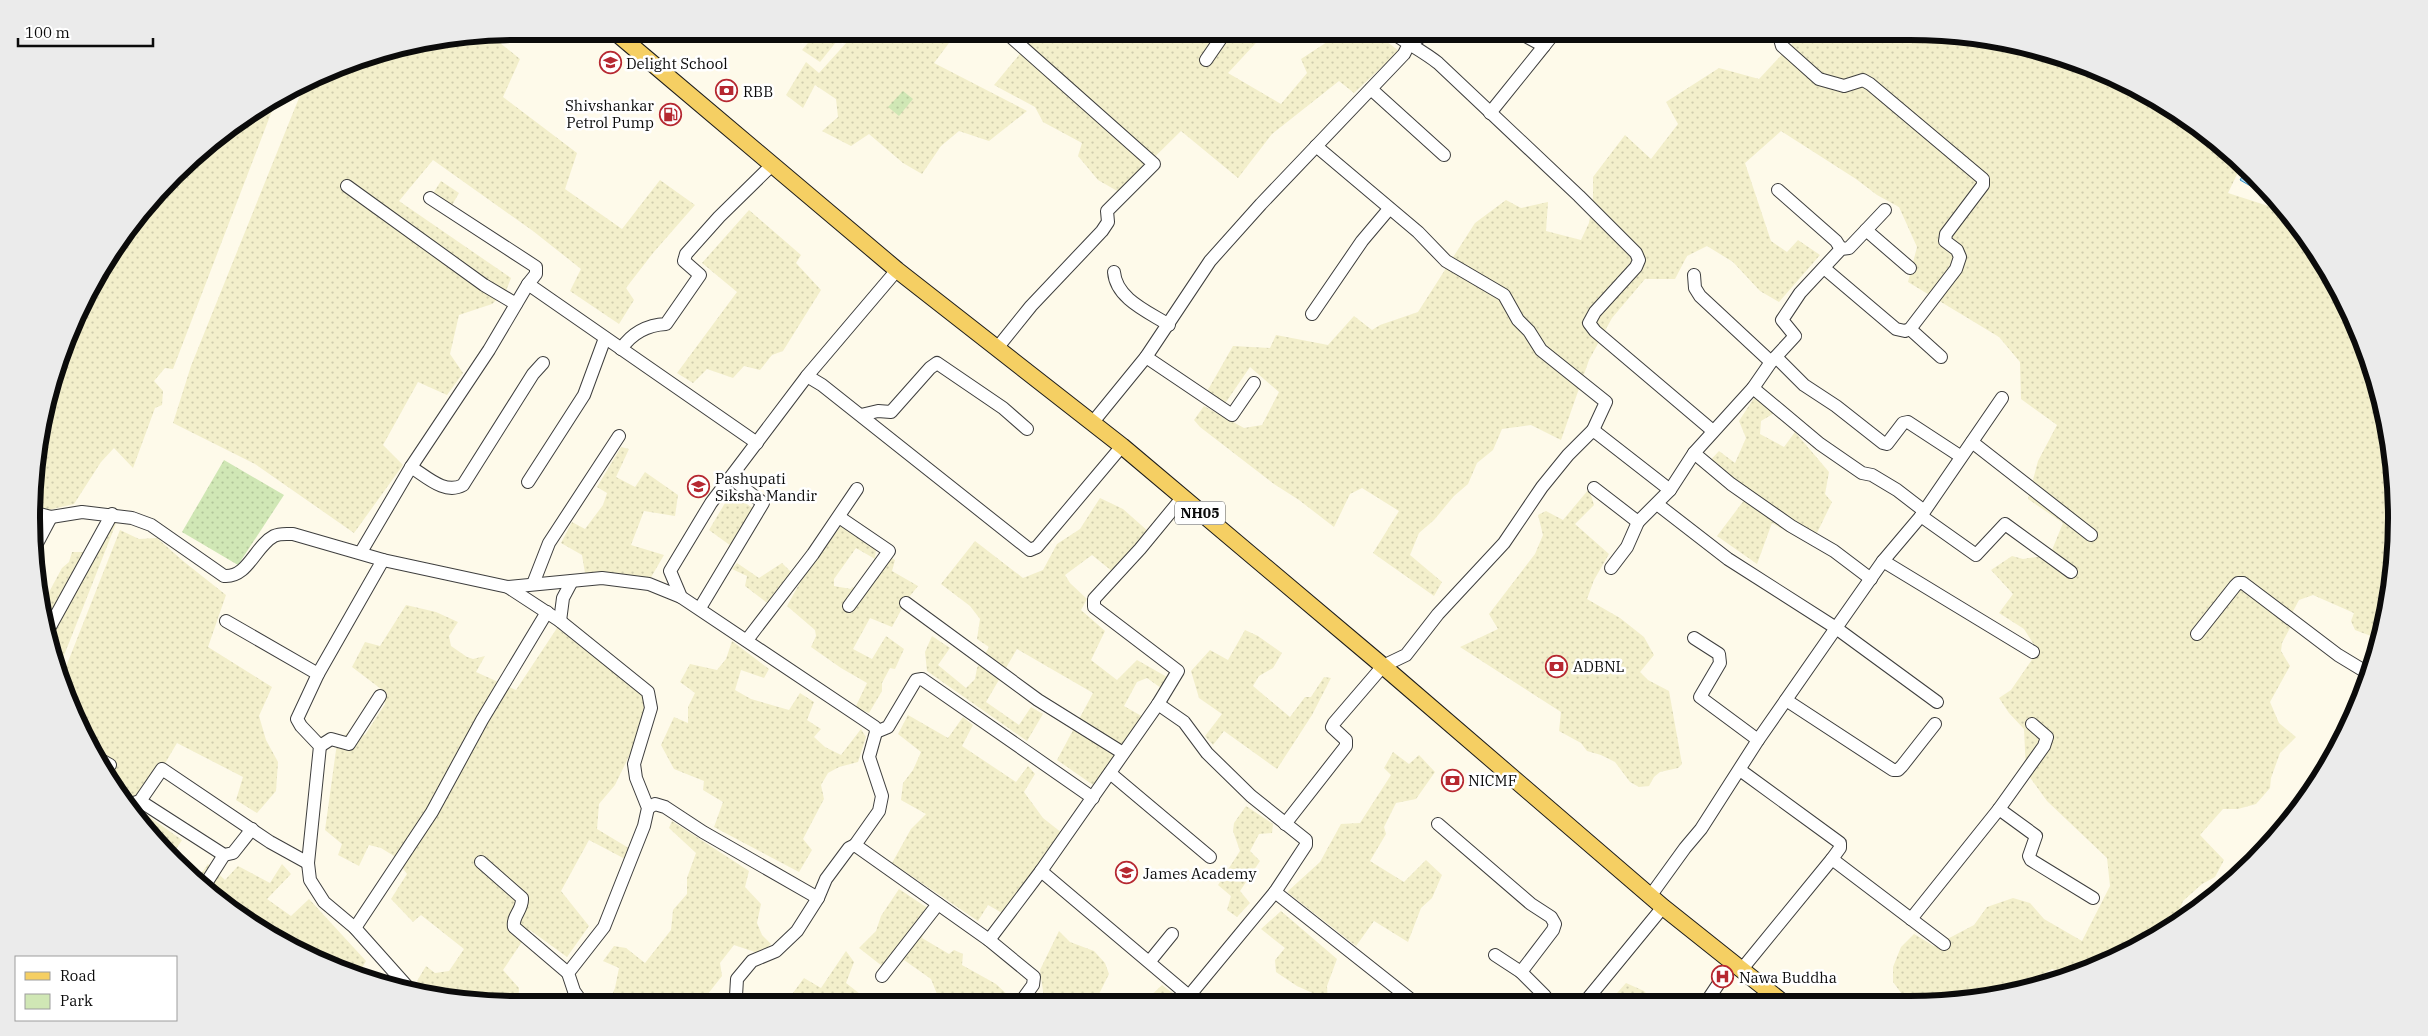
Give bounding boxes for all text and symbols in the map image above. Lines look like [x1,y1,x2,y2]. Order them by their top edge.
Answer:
scale bar [18,15,152,47]
text: 100 m [25,23,70,42]
school or university icon: Delight School [598,51,622,75]
place label: Delight School [626,54,728,73]
bank icon: RBB [715,79,739,103]
place label: RBB [743,82,773,101]
place label: Shivshankar Petrol Pump [565,96,654,132]
fuel station icon: Shivshankar Petrol Pump [658,102,682,126]
place label: Pashupati Siksha Mandir [715,469,817,505]
school or university icon: Pashupati Siksha Mandir [687,475,711,499]
road number: NH05 [1175,502,1225,524]
bank icon: ADBNL [1545,654,1569,678]
place label: ADBNL [1573,657,1625,676]
bank icon: NICMF [1440,768,1464,792]
place label: NICMF [1468,771,1517,790]
school or university icon: James Academy [1115,861,1139,885]
place label: James Academy [1143,864,1256,883]
legend [15,956,178,1021]
hospital icon: Nawa Buddha [1711,965,1735,989]
text: Road [60,966,96,985]
place label: Nawa Buddha [1739,968,1837,987]
text: Park [60,991,93,1010]

